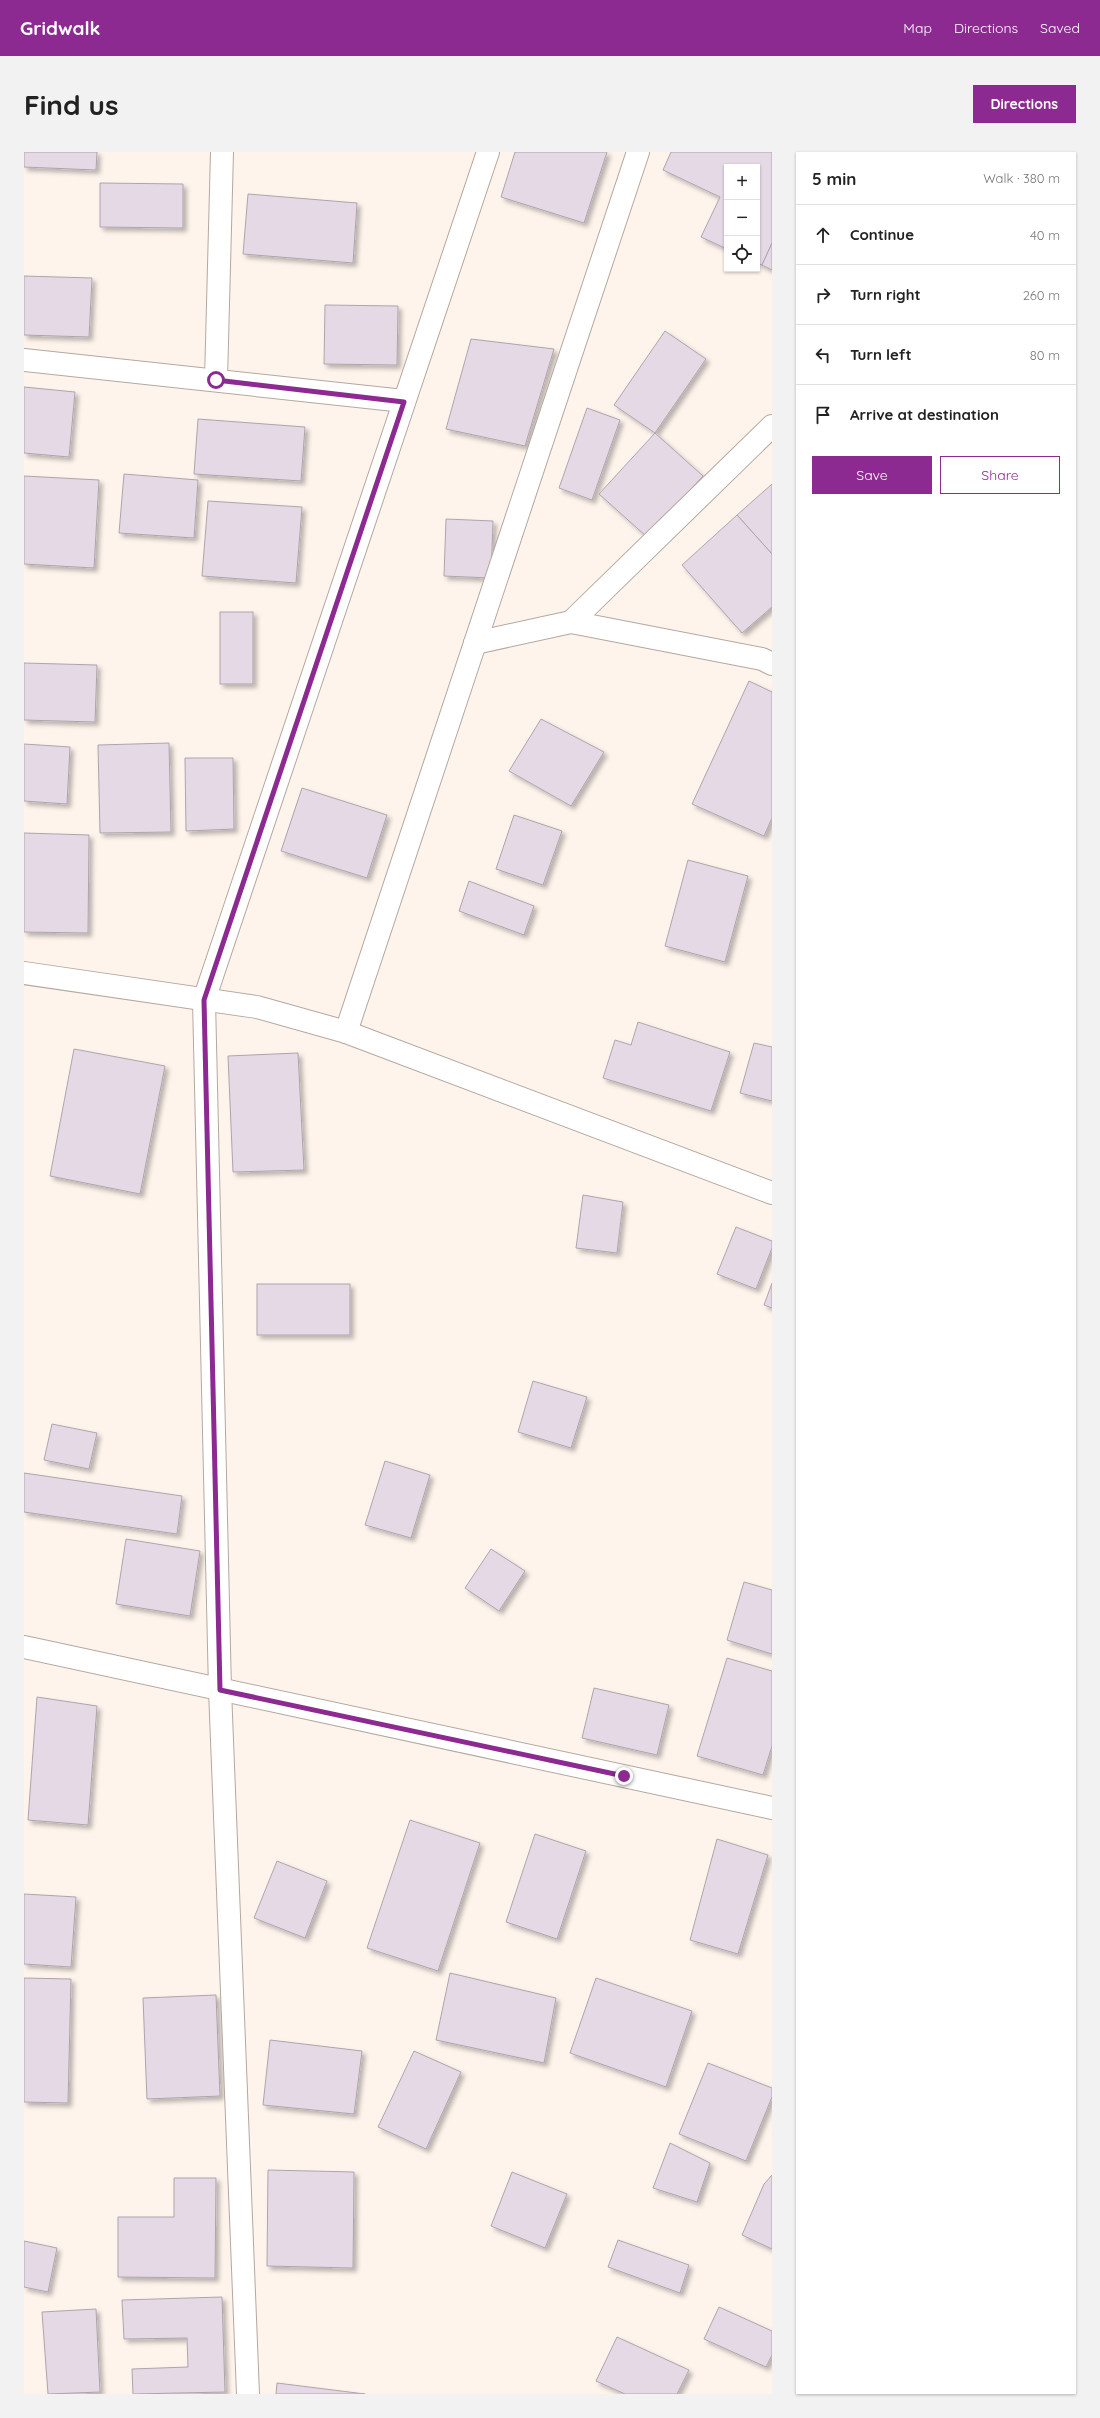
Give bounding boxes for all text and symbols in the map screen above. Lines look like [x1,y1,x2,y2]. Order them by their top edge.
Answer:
text: Gridwalk [20,16,100,40]
text: Map [903,19,932,37]
text: Directions [954,19,1018,37]
text: Saved [1040,19,1080,37]
button: Directions [973,85,1076,123]
text: Find us [24,87,118,122]
map controls [724,164,760,272]
button: + [724,164,760,200]
text: 5 min [812,168,856,189]
text: Walk · 380 m [983,170,1060,186]
button: − [724,200,760,236]
icon: ahead [812,224,834,246]
text: Continue [850,225,914,244]
text: 40 m [1030,227,1060,243]
button: locate [724,236,760,272]
icon: right [812,284,834,306]
text: Turn right [850,285,921,304]
text: 260 m [1023,287,1060,303]
icon: left [812,344,834,366]
text: Turn left [850,345,912,364]
text: 80 m [1030,347,1060,363]
route start [207,371,225,389]
icon: arrive [812,404,834,426]
text: Arrive at destination [850,405,999,424]
button: Save [812,456,932,494]
button: Share [940,456,1060,494]
route end [615,1767,633,1785]

